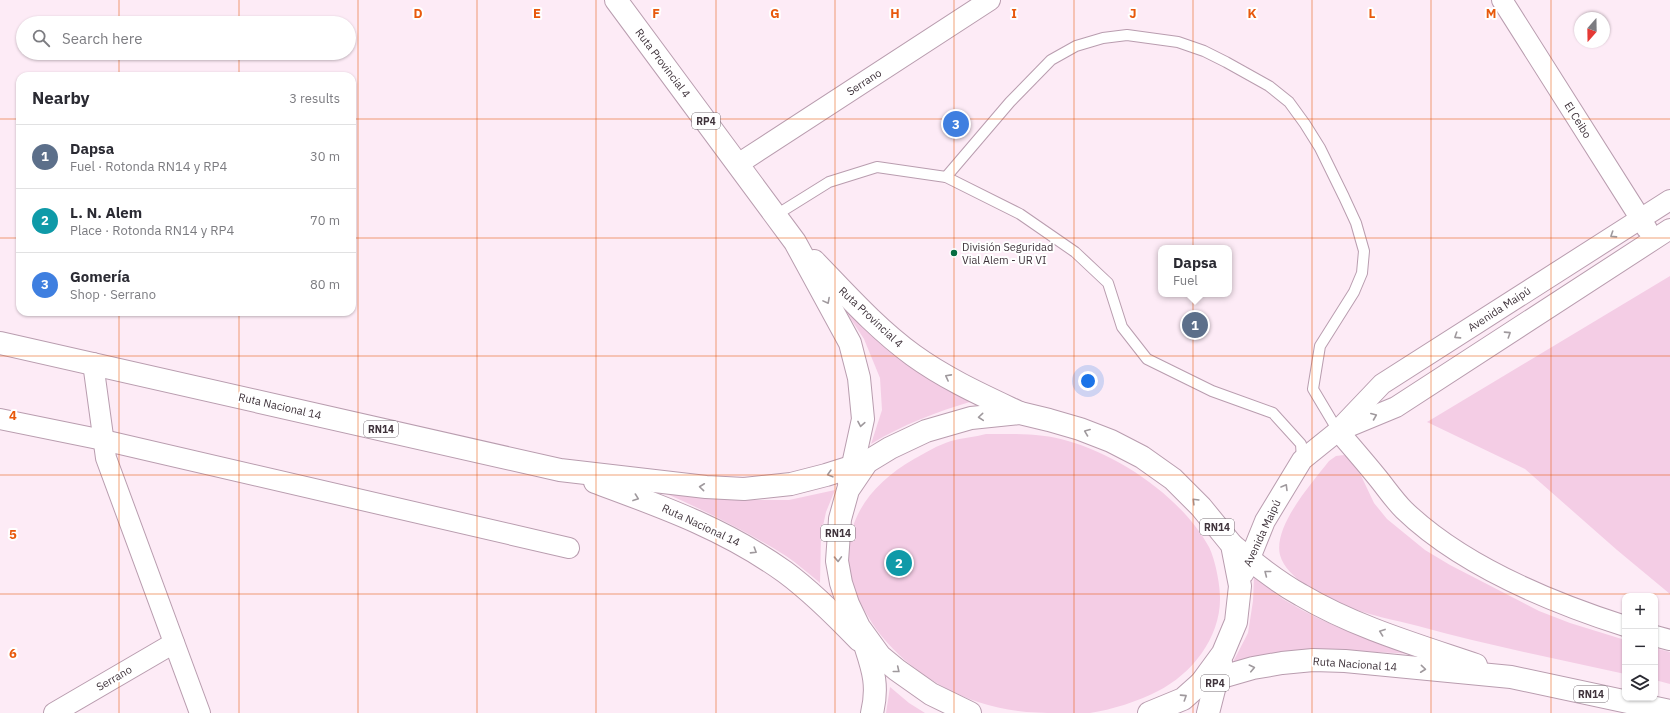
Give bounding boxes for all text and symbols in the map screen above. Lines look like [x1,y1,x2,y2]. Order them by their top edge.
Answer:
text: D [413,5,423,22]
text: E [533,5,541,22]
text: F [652,5,660,22]
text: G [770,5,780,22]
text: H [890,5,900,22]
text: I [1011,5,1017,22]
text: J [1129,5,1137,22]
text: K [1247,5,1257,22]
text: L [1369,5,1376,22]
text: M [1486,5,1496,22]
north arrow [1574,12,1610,48]
search box [16,16,356,60]
street label: Ruta Provincial 4 [632,26,694,101]
icon: search [30,27,52,49]
text: Search here [62,29,142,48]
street label: Serrano [844,66,884,98]
text: Nearby [32,87,90,109]
text: 3 results [289,90,340,107]
street label: El Ceibo [1561,99,1595,141]
pin: 3 [943,109,969,139]
road number: RP4 [692,113,720,129]
text: Dapsa [70,139,114,158]
text: 1 [41,148,49,165]
text: 30 m [310,148,340,165]
text: Fuel · Rotonda RN14 y RP4 [70,158,227,175]
text: L. N. Alem [70,203,142,222]
text: 2 [41,212,49,229]
text: 70 m [310,212,340,229]
text: Place · Rotonda RN14 y RP4 [70,222,234,239]
one-way arrow [1611,231,1618,238]
place label: División Seguridad Vial Alem - UR VI [962,240,1053,267]
popup [1158,245,1232,297]
marker: División Seguridad Vial Alem - UR VI [949,248,959,258]
text: Dapsa [1173,253,1217,272]
text: Gomería [70,267,130,286]
text: Fuel [1173,272,1198,289]
text: 3 [41,276,49,293]
text: 80 m [310,276,340,293]
street label: Avenida Maipú [1465,283,1533,335]
street label: Ruta Provincial 4 [836,284,906,351]
text: Shop · Serrano [70,286,156,303]
one-way arrow [823,297,830,304]
pin: 1 [1182,310,1208,340]
one-way arrow [1454,331,1461,339]
one-way arrow [1504,331,1511,339]
your location [1078,371,1098,391]
one-way arrow [945,375,952,382]
street label: Ruta Nacional 14 [237,390,323,422]
text: 4 [9,407,17,424]
one-way arrow [978,412,985,421]
one-way arrow [1370,413,1377,421]
one-way arrow [857,420,866,427]
road number: RN14 [364,421,398,437]
one-way arrow [1083,428,1090,436]
one-way arrow [827,469,834,478]
one-way arrow [699,482,705,491]
one-way arrow [1280,484,1287,491]
one-way arrow [633,493,640,501]
street label: Avenida Maipú [1240,497,1284,569]
one-way arrow [1192,498,1200,506]
street label: Ruta Nacional 14 [660,501,743,549]
road number: RN14 [1200,519,1234,535]
road number: RN14 [821,525,855,541]
text: 5 [9,526,17,543]
one-way arrow [750,547,757,554]
pin: 2 [886,548,912,578]
one-way arrow [833,556,842,562]
one-way arrow [1265,570,1272,577]
map controls [1622,593,1658,701]
button: + [1622,593,1658,629]
one-way arrow [1379,629,1386,637]
button: − [1622,629,1658,665]
text: 6 [9,645,17,662]
street label: Ruta Nacional 14 [1312,654,1398,674]
street label: Serrano [94,662,134,694]
one-way arrow [1420,664,1426,673]
one-way arrow [1249,665,1255,673]
button: layers [1622,665,1658,701]
one-way arrow [893,666,900,673]
road number: RP4 [1201,675,1229,691]
road number: RN14 [1574,686,1608,702]
one-way arrow [1180,694,1187,702]

